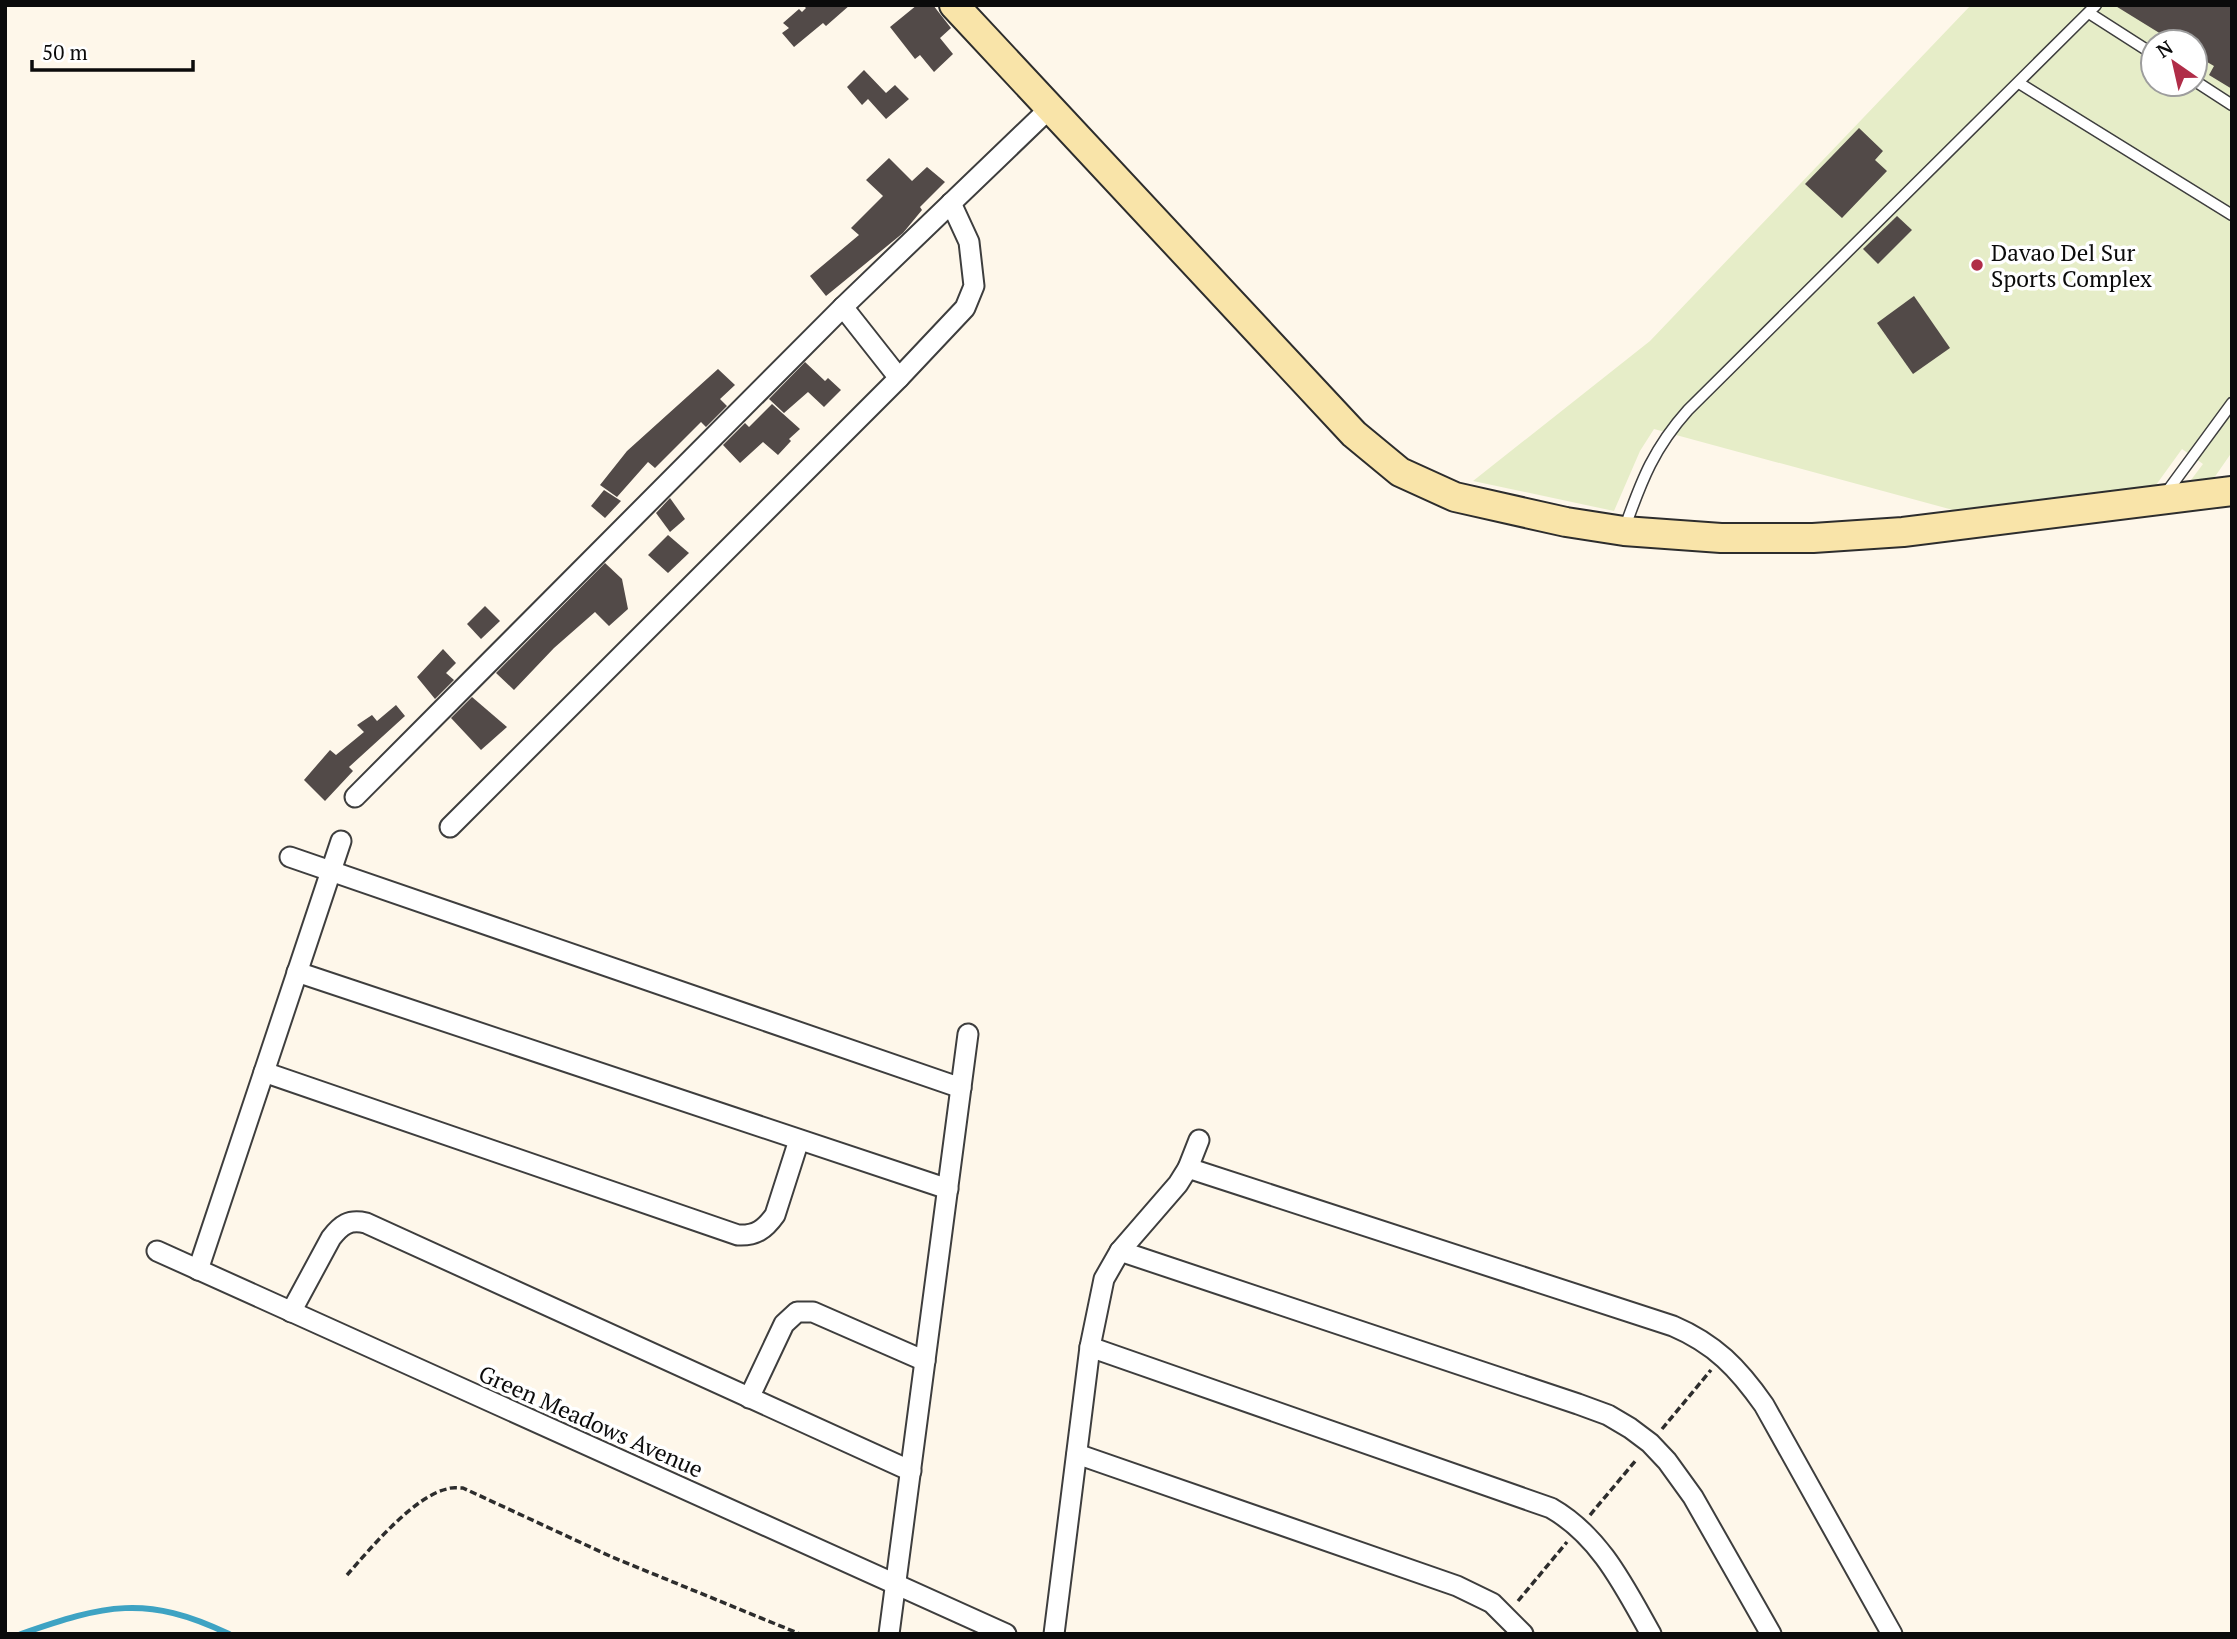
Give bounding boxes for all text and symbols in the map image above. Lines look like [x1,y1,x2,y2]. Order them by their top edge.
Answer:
scale bar [32,28,192,72]
north arrow [2139,28,2209,98]
text: N [2151,34,2178,63]
text: 50 m [42,38,88,66]
place label: Davao Del Sur Sports Complex [1991,237,2152,294]
marker: Davao Del Sur Sports Complex [1969,257,1985,273]
street label: Green Meadows Avenue [474,1358,708,1484]

